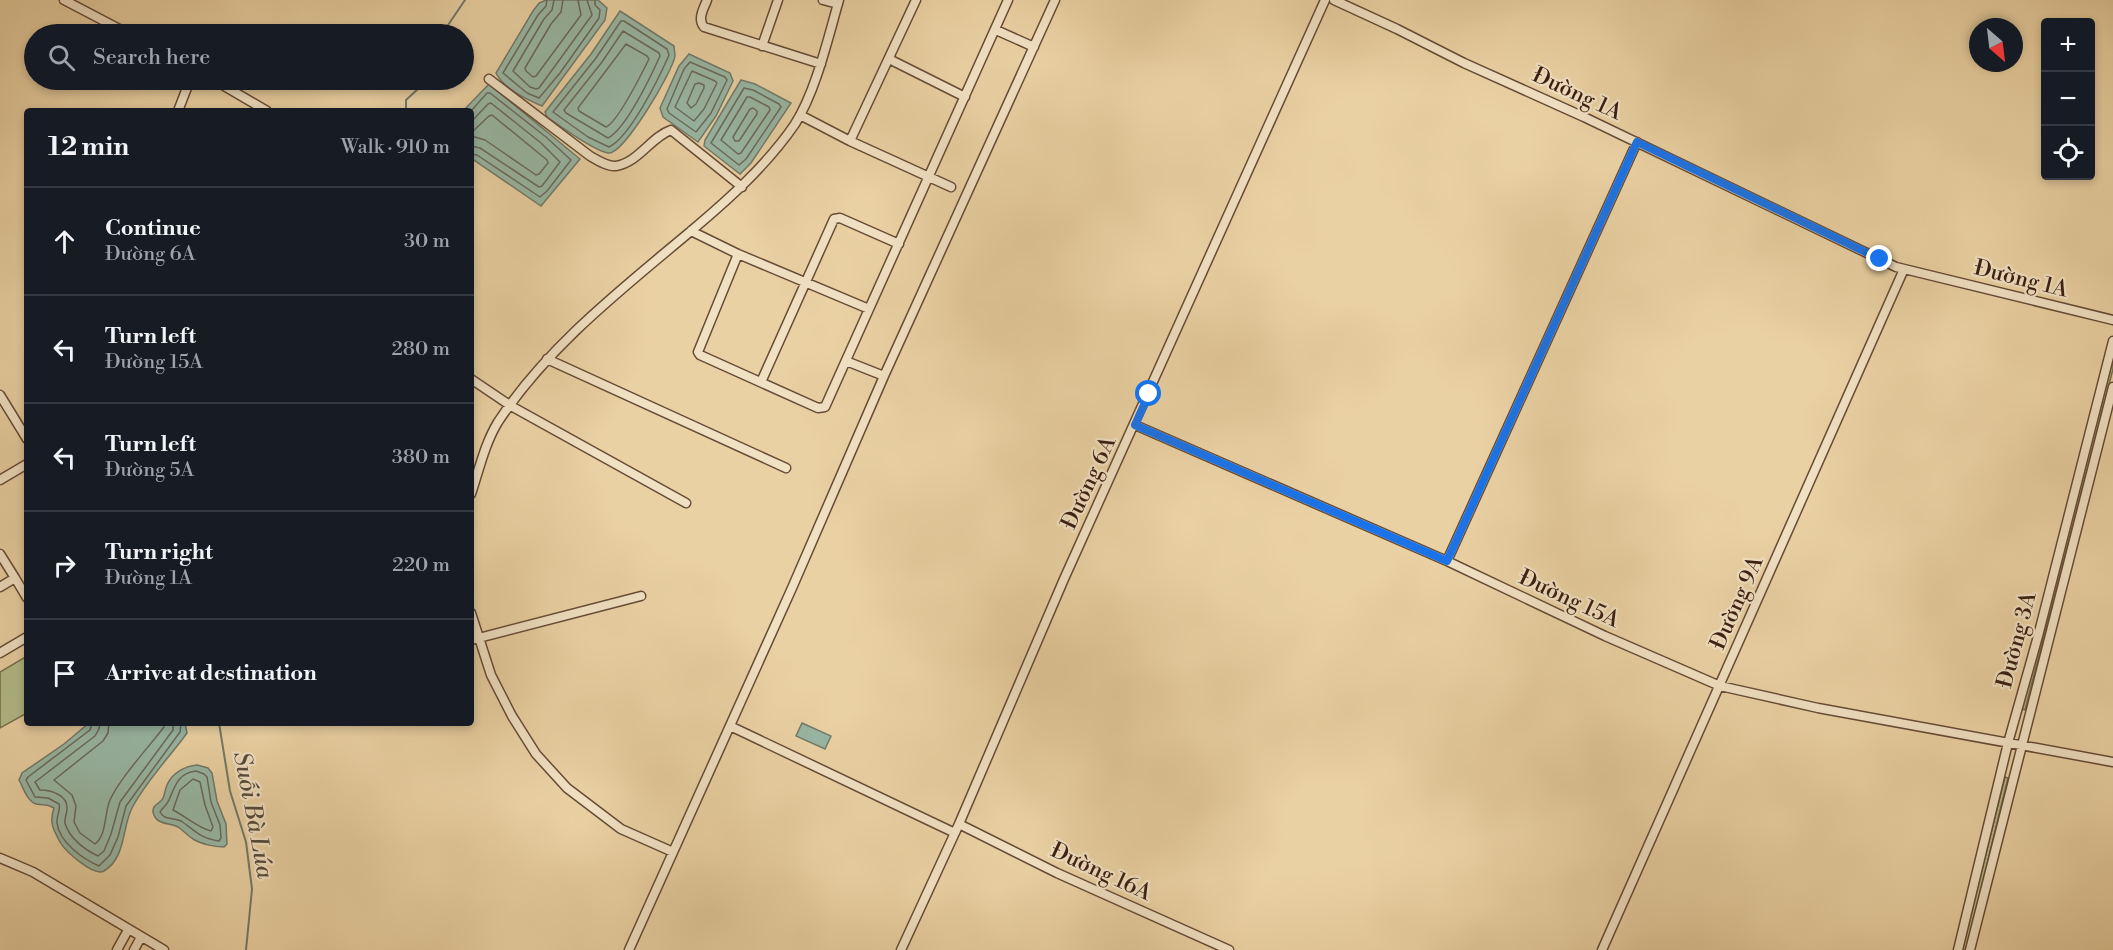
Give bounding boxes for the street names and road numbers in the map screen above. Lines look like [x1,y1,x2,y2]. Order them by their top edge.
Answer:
street label: Đường 1A [1528,62,1627,127]
street label: Đường 1A [1971,254,2072,304]
street label: Đường 6A [1056,431,1123,534]
street label: Đường 9A [1704,551,1770,654]
street label: Đường 15A [1514,564,1624,634]
street label: Đường 3A [1991,588,2043,691]
street label: Đường 16A [1046,837,1157,907]

